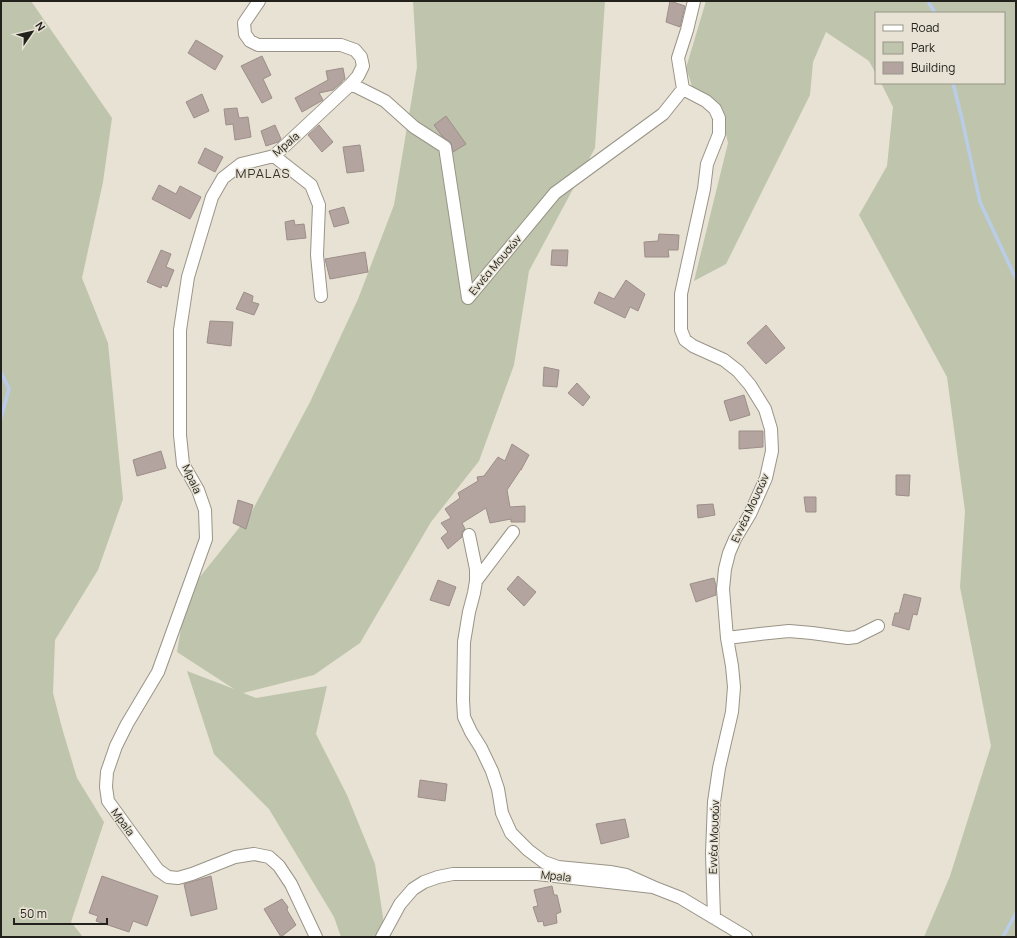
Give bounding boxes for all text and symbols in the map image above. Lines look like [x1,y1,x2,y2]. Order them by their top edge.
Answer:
north arrow [12,12,52,52]
legend [875,12,1005,84]
text: N [32,19,49,34]
text: Road [911,19,939,36]
text: Park [911,39,936,56]
text: Building [911,59,955,76]
street label: Mpala [269,128,302,159]
district label: MPALAS [236,164,291,182]
street label: Εννέα Μουσών [465,231,525,298]
street label: Mpala [179,462,206,496]
street label: Εννέα Μουσών [727,471,772,545]
street label: Εννέα Μουσών [705,799,722,874]
street label: Mpala [108,805,138,838]
street label: Mpala [540,866,572,885]
scale bar [14,900,107,926]
text: 50 m [20,905,47,922]

